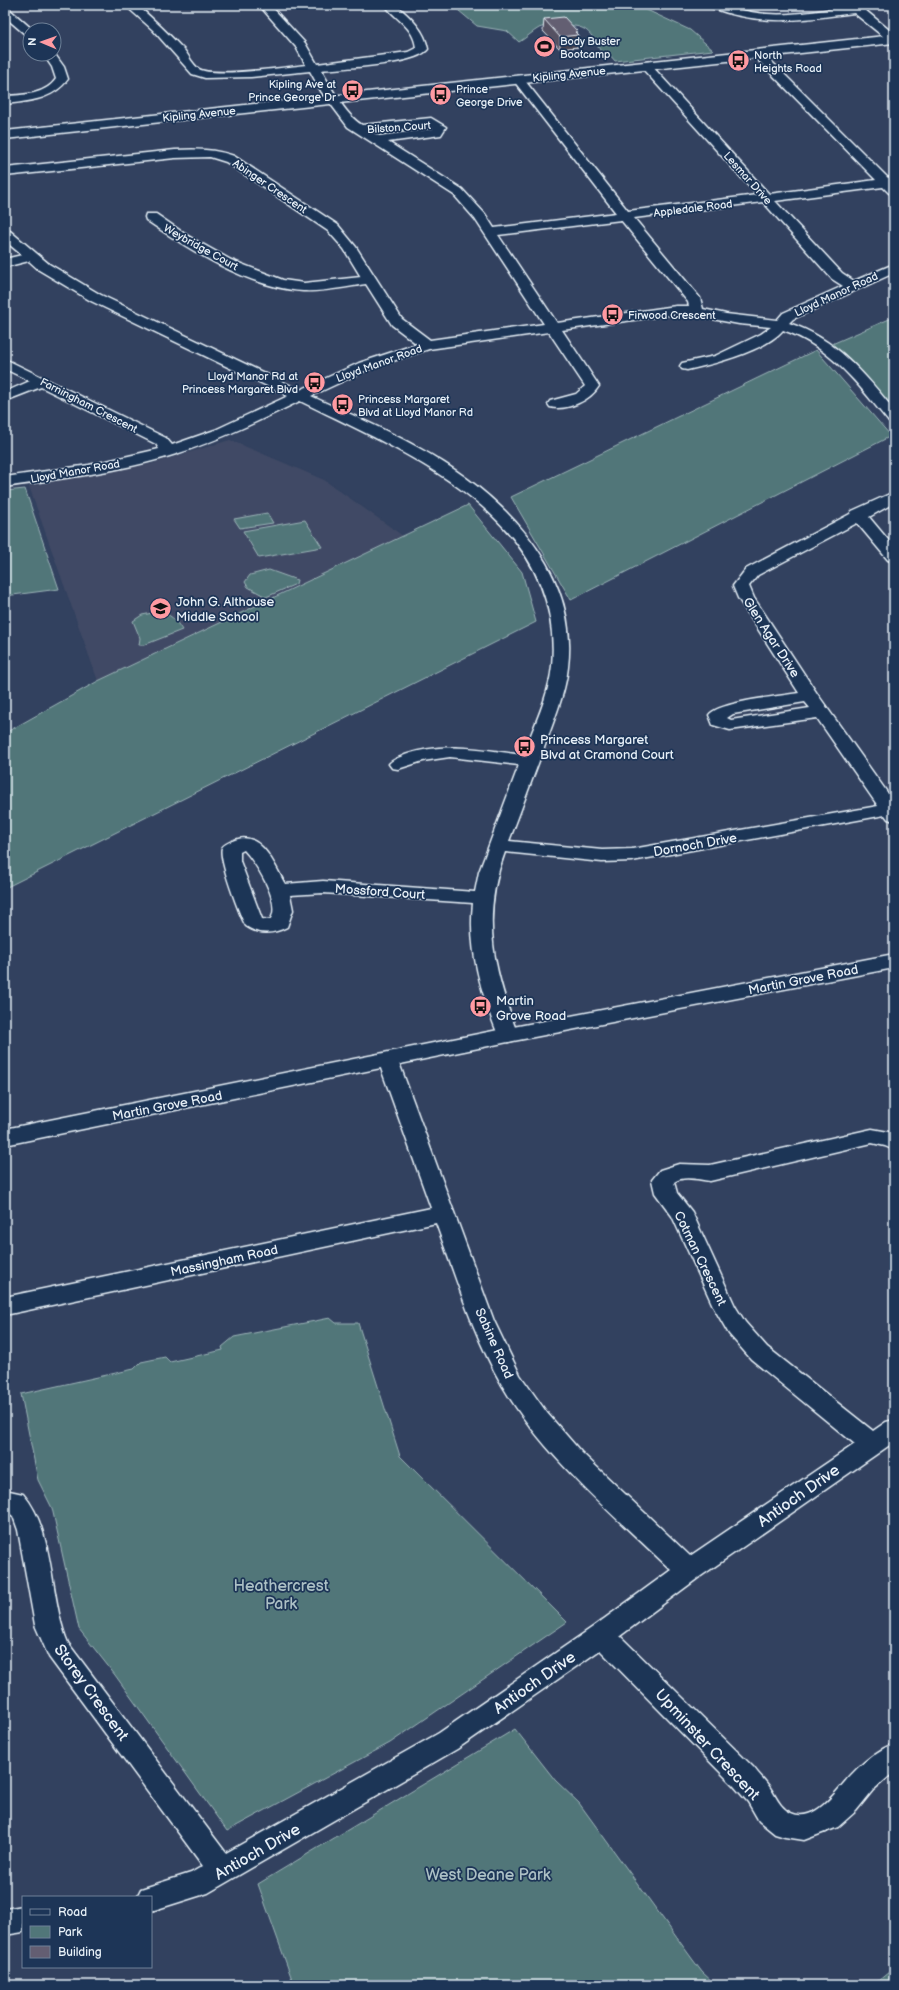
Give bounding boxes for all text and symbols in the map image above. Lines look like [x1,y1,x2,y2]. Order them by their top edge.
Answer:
north arrow [22,22,62,62]
sports icon: Body Buster Bootcamp [531,34,557,60]
place label: Body Buster Bootcamp [560,35,621,61]
text: N [26,37,39,46]
bus stop icon: North Heights Road [725,48,751,74]
place label: North Heights Road [754,49,822,75]
street label: Kipling Avenue [532,64,607,85]
bus stop icon: Kipling Ave at Prince George Dr [339,77,365,103]
place label: Kipling Ave at Prince George Dr [248,78,337,104]
bus stop icon: Prince George Drive [427,82,453,108]
place label: Prince George Drive [456,83,523,109]
street label: Kipling Avenue [162,104,237,125]
street label: Bilston Court [367,119,432,136]
street label: Lesmar Drive [721,149,775,208]
street label: Abinger Crescent [230,157,310,216]
street label: Appledale Road [653,197,733,220]
street label: Weybridge Court [161,222,241,274]
street label: Lloyd Manor Road [792,269,880,319]
bus stop icon: Firwood Crescent [600,302,626,328]
place label: Firwood Crescent [628,309,716,322]
street label: Lloyd Manor Road [334,342,424,385]
bus stop icon: Lloyd Manor Rd at Princess Margaret Blvd [301,369,327,395]
place label: Lloyd Manor Rd at Princess Margaret Blvd [182,370,299,396]
street label: Farningham Crescent [38,375,140,436]
bus stop icon: Princess Margaret Blvd at Lloyd Manor Rd [330,392,356,418]
place label: Princess Margaret Blvd at Lloyd Manor Rd [358,393,473,419]
street label: Lloyd Manor Road [29,457,121,486]
place label: John G. Althouse Middle School [176,594,275,625]
street label: Glen Agar Drive [739,594,803,681]
school or university icon: John G. Althouse Middle School [148,595,174,621]
place label: Princess Margaret Blvd at Cramond Court [540,732,674,763]
bus stop icon: Princess Margaret Blvd at Cramond Court [511,733,537,759]
street label: Dornoch Drive [652,830,738,860]
street label: Mossford Court [334,881,426,903]
street label: Martin Grove Road [747,961,859,998]
place label: Martin Grove Road [496,993,566,1024]
bus stop icon: Martin Grove Road [468,994,494,1020]
street label: Martin Grove Road [111,1087,223,1124]
street label: Cotman Crescent [670,1209,730,1308]
street label: Massingham Road [169,1242,279,1280]
street label: Sabine Road [471,1306,517,1381]
street label: Antioch Drive [754,1461,844,1531]
park label: Heathercrest Park [233,1577,329,1614]
street label: Storey Crescent [49,1641,132,1745]
street label: Antioch Drive [490,1648,580,1718]
street label: Upminster Crescent [650,1685,763,1805]
street label: Antioch Drive [211,1820,304,1884]
park label: West Deane Park [425,1866,551,1885]
legend [22,1896,152,1968]
text: Road [58,1905,87,1920]
text: Park [58,1925,82,1940]
text: Building [58,1945,102,1960]

